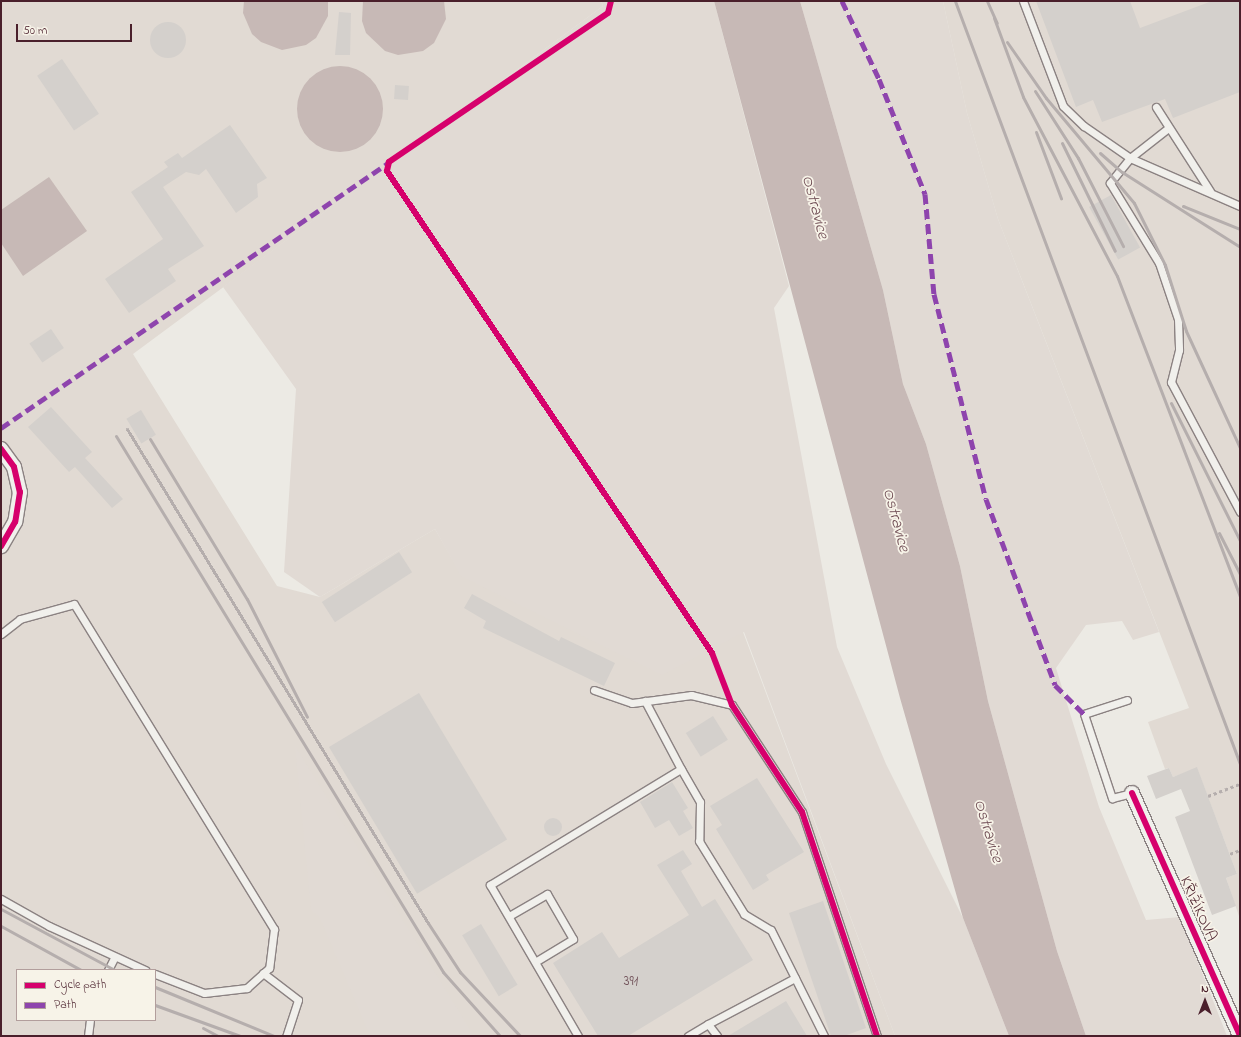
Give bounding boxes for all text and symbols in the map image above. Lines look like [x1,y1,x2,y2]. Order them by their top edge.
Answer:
scale bar [18,16,134,42]
text: 50 m [23,22,47,40]
water label: Ostravice [797,173,833,241]
water label: Ostravice [878,486,914,554]
water label: Ostravice [969,797,1007,865]
street label: KŘIŽÍKOVA [1175,874,1221,944]
legend [16,969,156,1021]
house number: 391 [624,974,638,990]
text: Cycle path [54,976,106,994]
north arrow [1185,981,1225,1021]
text: N [1201,981,1209,997]
text: Path [54,996,76,1014]

